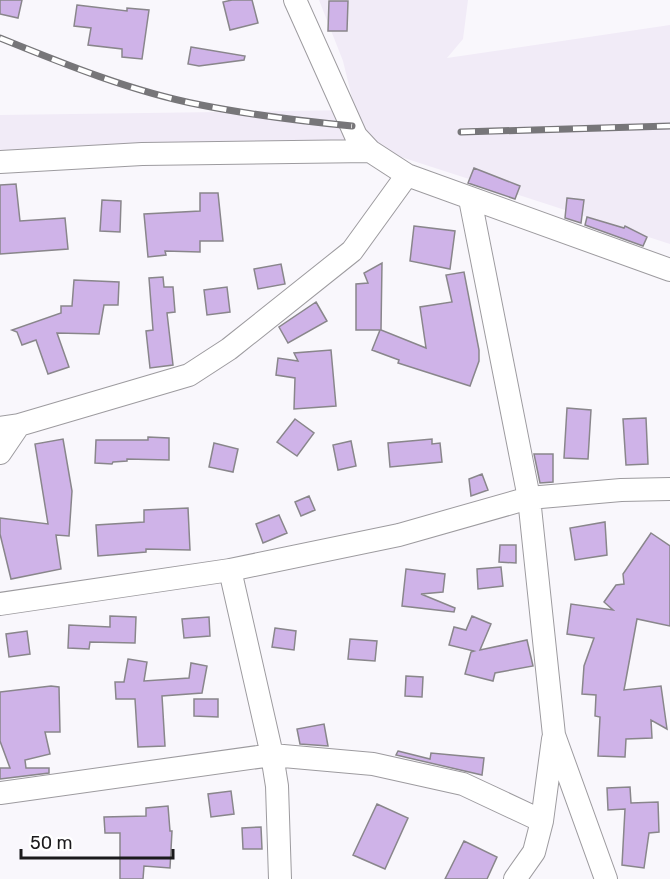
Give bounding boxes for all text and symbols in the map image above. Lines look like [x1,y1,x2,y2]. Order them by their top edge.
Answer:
scale bar [21,822,172,860]
text: 50 m [30,832,73,854]

